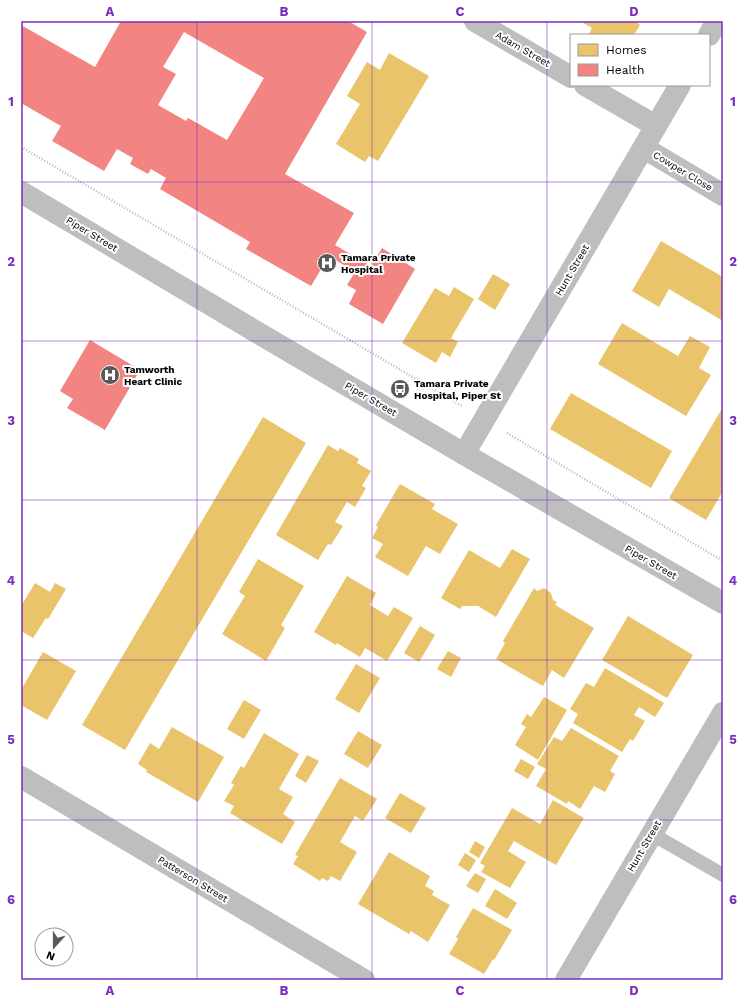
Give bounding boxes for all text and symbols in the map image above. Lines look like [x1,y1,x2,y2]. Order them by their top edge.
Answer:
text: A [106,4,115,19]
text: B [280,4,289,19]
text: C [456,4,465,19]
text: D [629,4,639,19]
street label: Adam Street [494,29,553,70]
legend [570,34,710,86]
text: Homes [606,43,647,57]
text: Health [606,63,644,77]
text: 1 [8,94,14,109]
text: 1 [730,94,736,109]
street label: Cowper Close [651,149,715,193]
street label: Piper Street [64,214,120,254]
street label: Hunt Street [553,242,591,298]
hospital icon: Tamara Private Hospital [316,252,338,274]
place label: Tamara Private Hospital [341,252,416,275]
text: 2 [7,254,15,269]
text: 2 [729,254,737,269]
hospital icon: Tamworth Heart Clinic [99,364,121,386]
place label: Tamworth Heart Clinic [124,364,182,387]
bus stop icon: Tamara Private Hospital, Piper St [389,378,411,400]
place label: Tamara Private Hospital, Piper St [414,378,501,401]
street label: Piper Street [343,380,400,419]
text: 3 [7,413,15,428]
text: 3 [729,413,737,428]
street label: Piper Street [623,543,680,582]
text: 4 [7,573,16,588]
text: 4 [729,573,738,588]
text: 5 [7,732,15,747]
text: 5 [729,732,737,747]
street label: Hunt Street [625,818,663,874]
street label: Patterson Street [156,854,231,905]
text: 6 [7,892,15,907]
text: 6 [729,892,737,907]
north arrow [34,927,74,967]
text: N [44,948,57,963]
text: A [106,983,115,998]
text: B [280,983,289,998]
text: C [456,983,465,998]
text: D [629,983,639,998]

